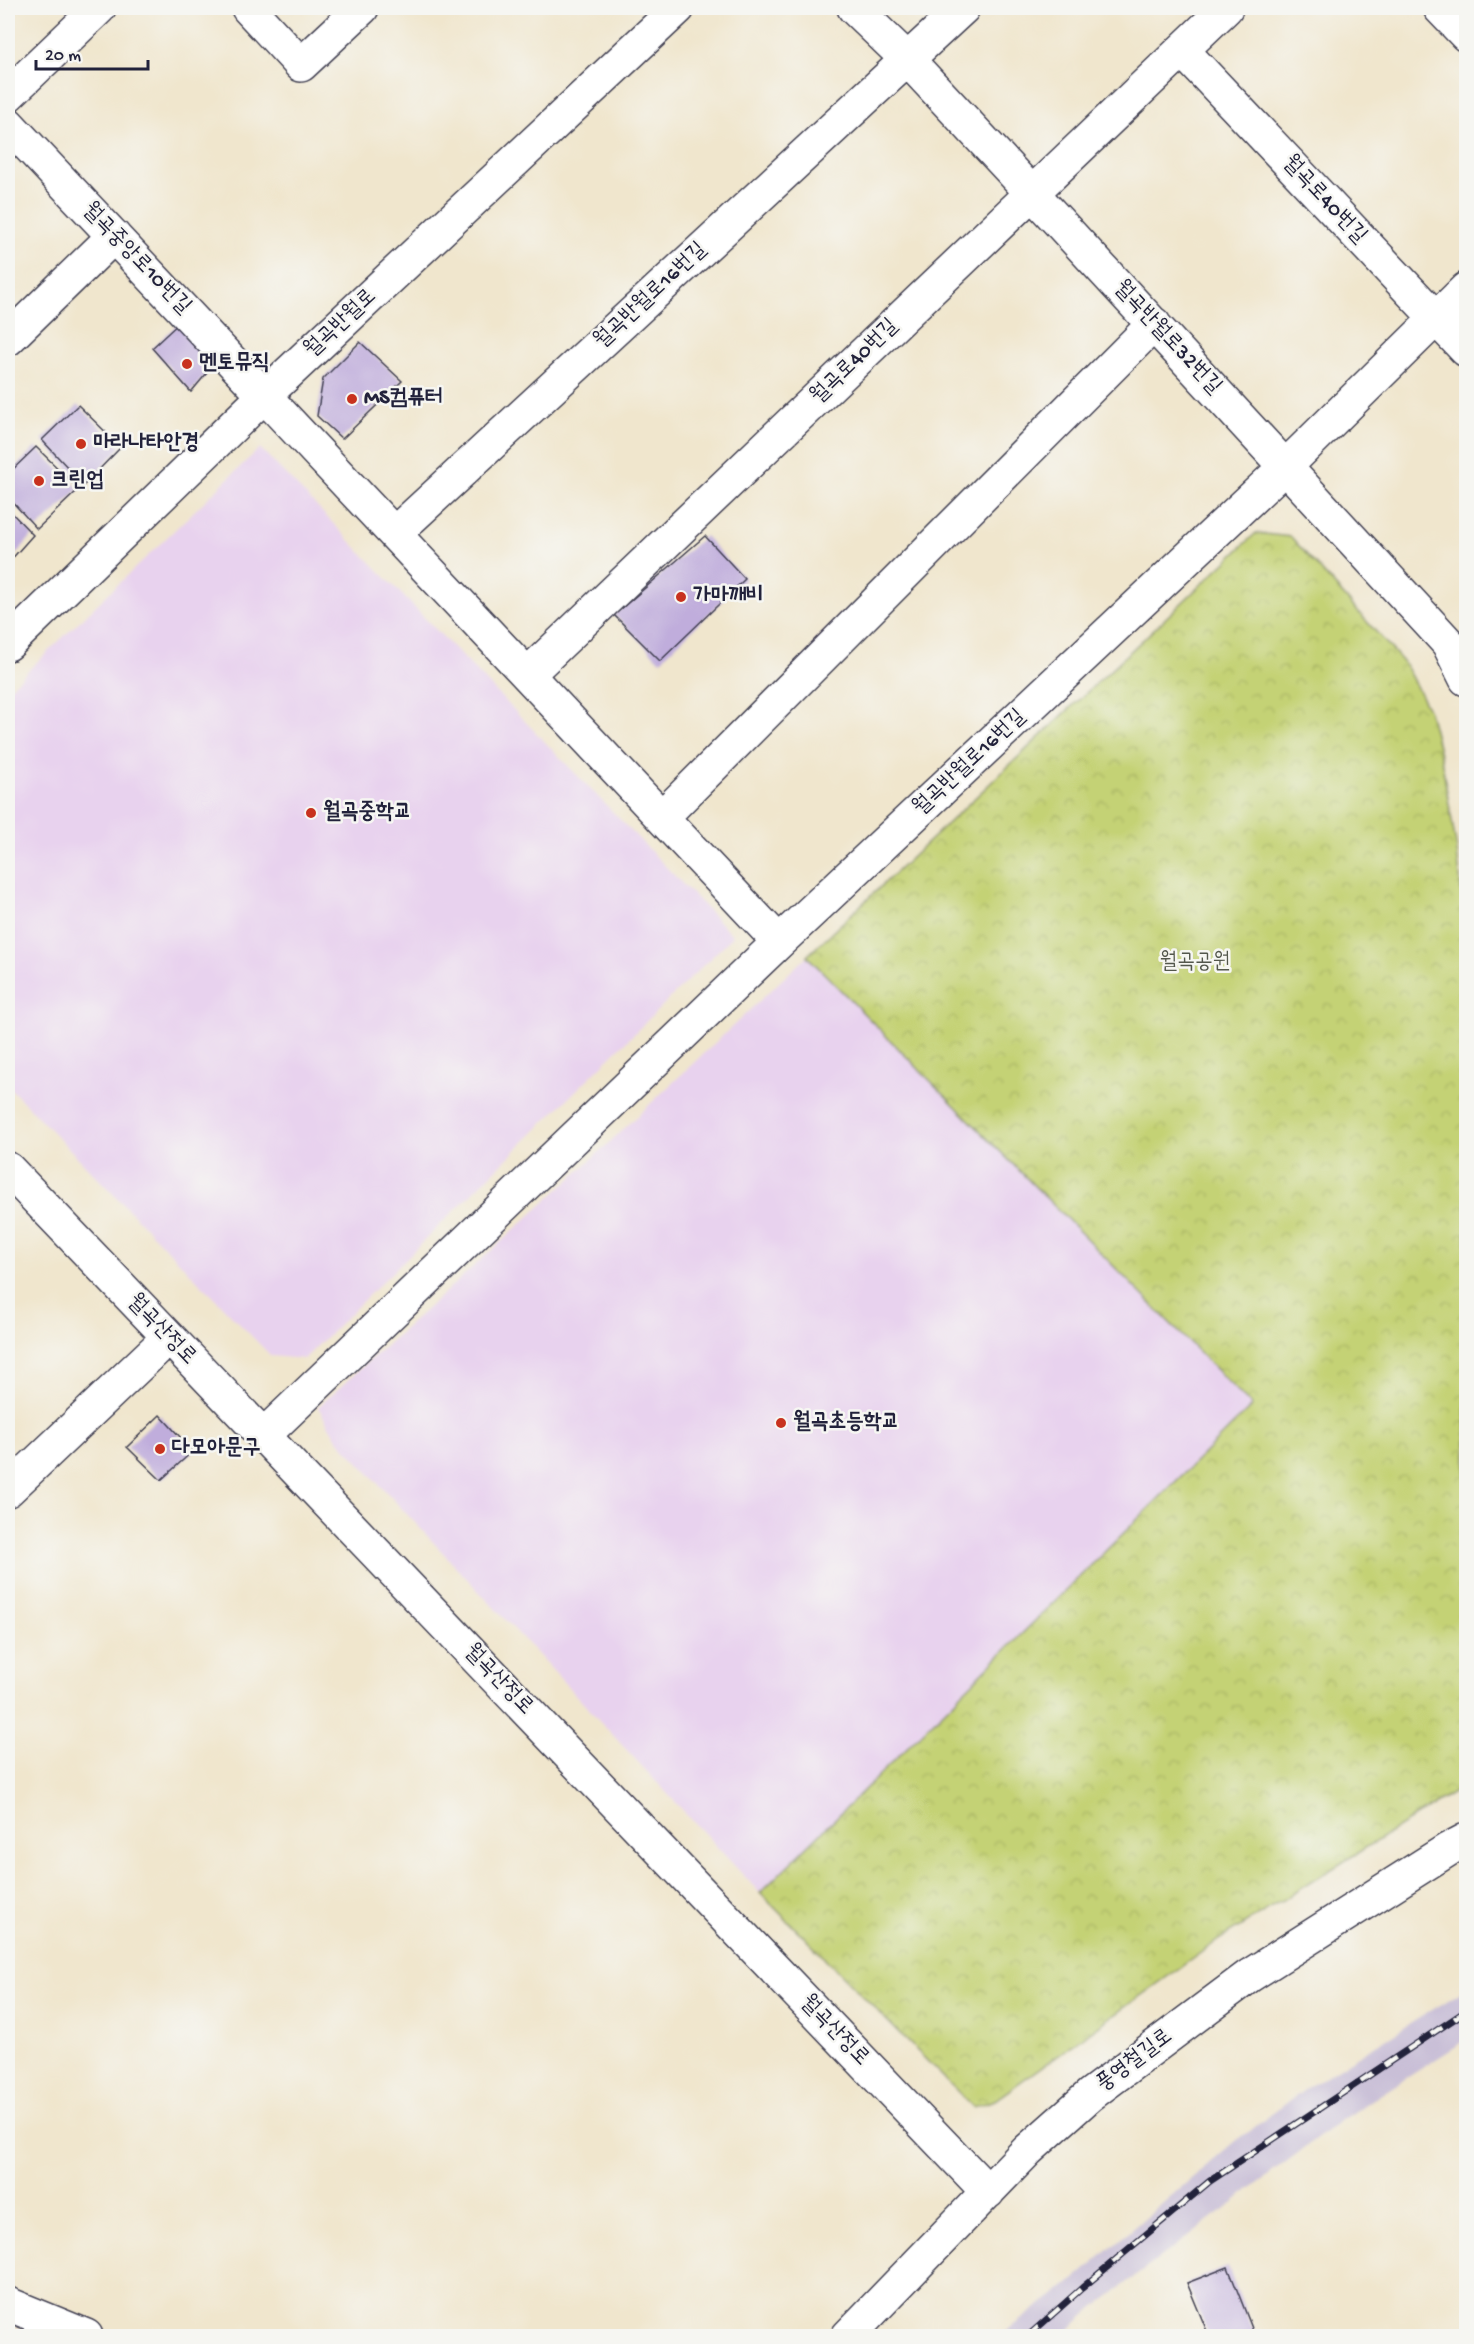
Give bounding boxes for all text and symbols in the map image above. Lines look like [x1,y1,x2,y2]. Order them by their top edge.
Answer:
scale bar [36,33,148,71]
text: 20 m [45,46,81,67]
street label: 월곡로40번길 [1276,150,1372,250]
street label: 월곡중앙로10번길 [76,198,196,320]
street label: 월곡반월로16번길 [589,237,713,355]
street label: 월곡반월로32번길 [1108,276,1227,401]
street label: 월곡반월로 [300,284,382,364]
street label: 월곡로40번길 [806,314,904,410]
place label: 멘토뮤직 [199,351,270,377]
marker: 멘토뮤직 [180,357,194,371]
place label: MS컴퓨터 [364,386,443,412]
marker: MS컴퓨터 [345,392,359,406]
place label: 마라나타안경 [93,431,199,457]
marker: 마라나타안경 [74,437,88,451]
place label: 크린업 [51,468,104,494]
marker: 크린업 [32,474,46,488]
place label: 가마깨비 [693,584,764,610]
marker: 가마깨비 [674,590,688,604]
street label: 월곡반월로16번길 [908,704,1032,822]
place label: 월곡중학교 [323,799,412,826]
marker: 월곡중학교 [304,806,318,820]
park label: 월곡공원 [1160,950,1230,976]
street label: 월곡산정로 [121,1289,201,1371]
place label: 월곡초등학교 [793,1409,899,1436]
marker: 월곡초등학교 [774,1416,788,1430]
place label: 다모아문구 [172,1436,261,1462]
marker: 다모아문구 [153,1442,167,1456]
street label: 월곡산정로 [458,1639,538,1721]
street label: 월곡산정로 [794,1990,874,2072]
street label: 풍영철길로 [1092,2024,1178,2098]

